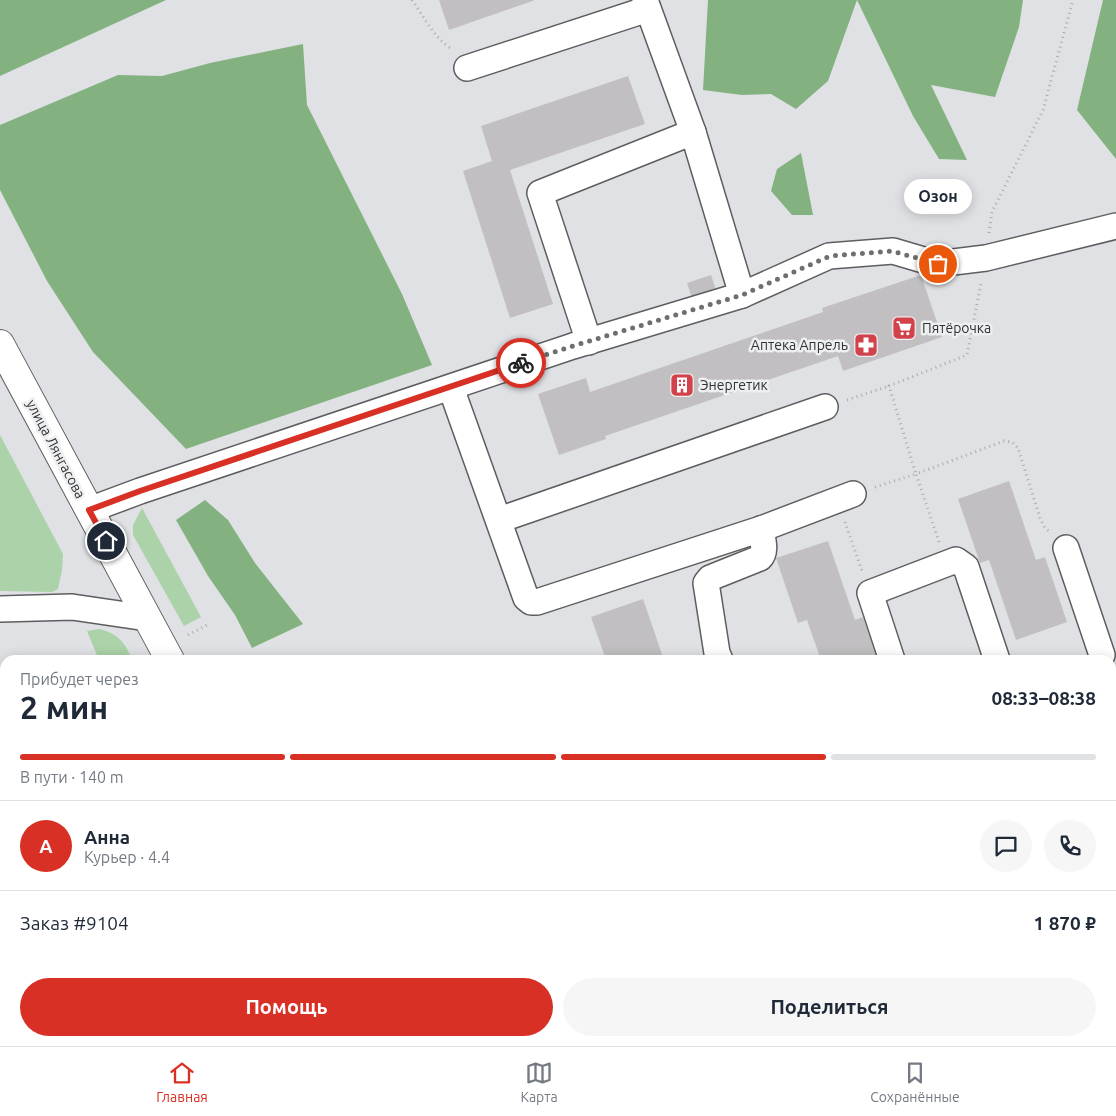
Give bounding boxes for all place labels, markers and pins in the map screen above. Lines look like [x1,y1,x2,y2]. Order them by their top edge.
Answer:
callout: Озон [904,179,972,214]
pin [917,243,959,285]
supermarket icon: Пятёрочка [891,315,917,341]
place label: Пятёрочка [922,320,991,336]
pharmacy icon: Аптека Апрель [853,332,879,358]
place label: Аптека Апрель [751,337,848,353]
building icon: Энергетик [669,372,695,398]
place label: Энергетик [700,377,768,393]
pin [85,520,127,562]

